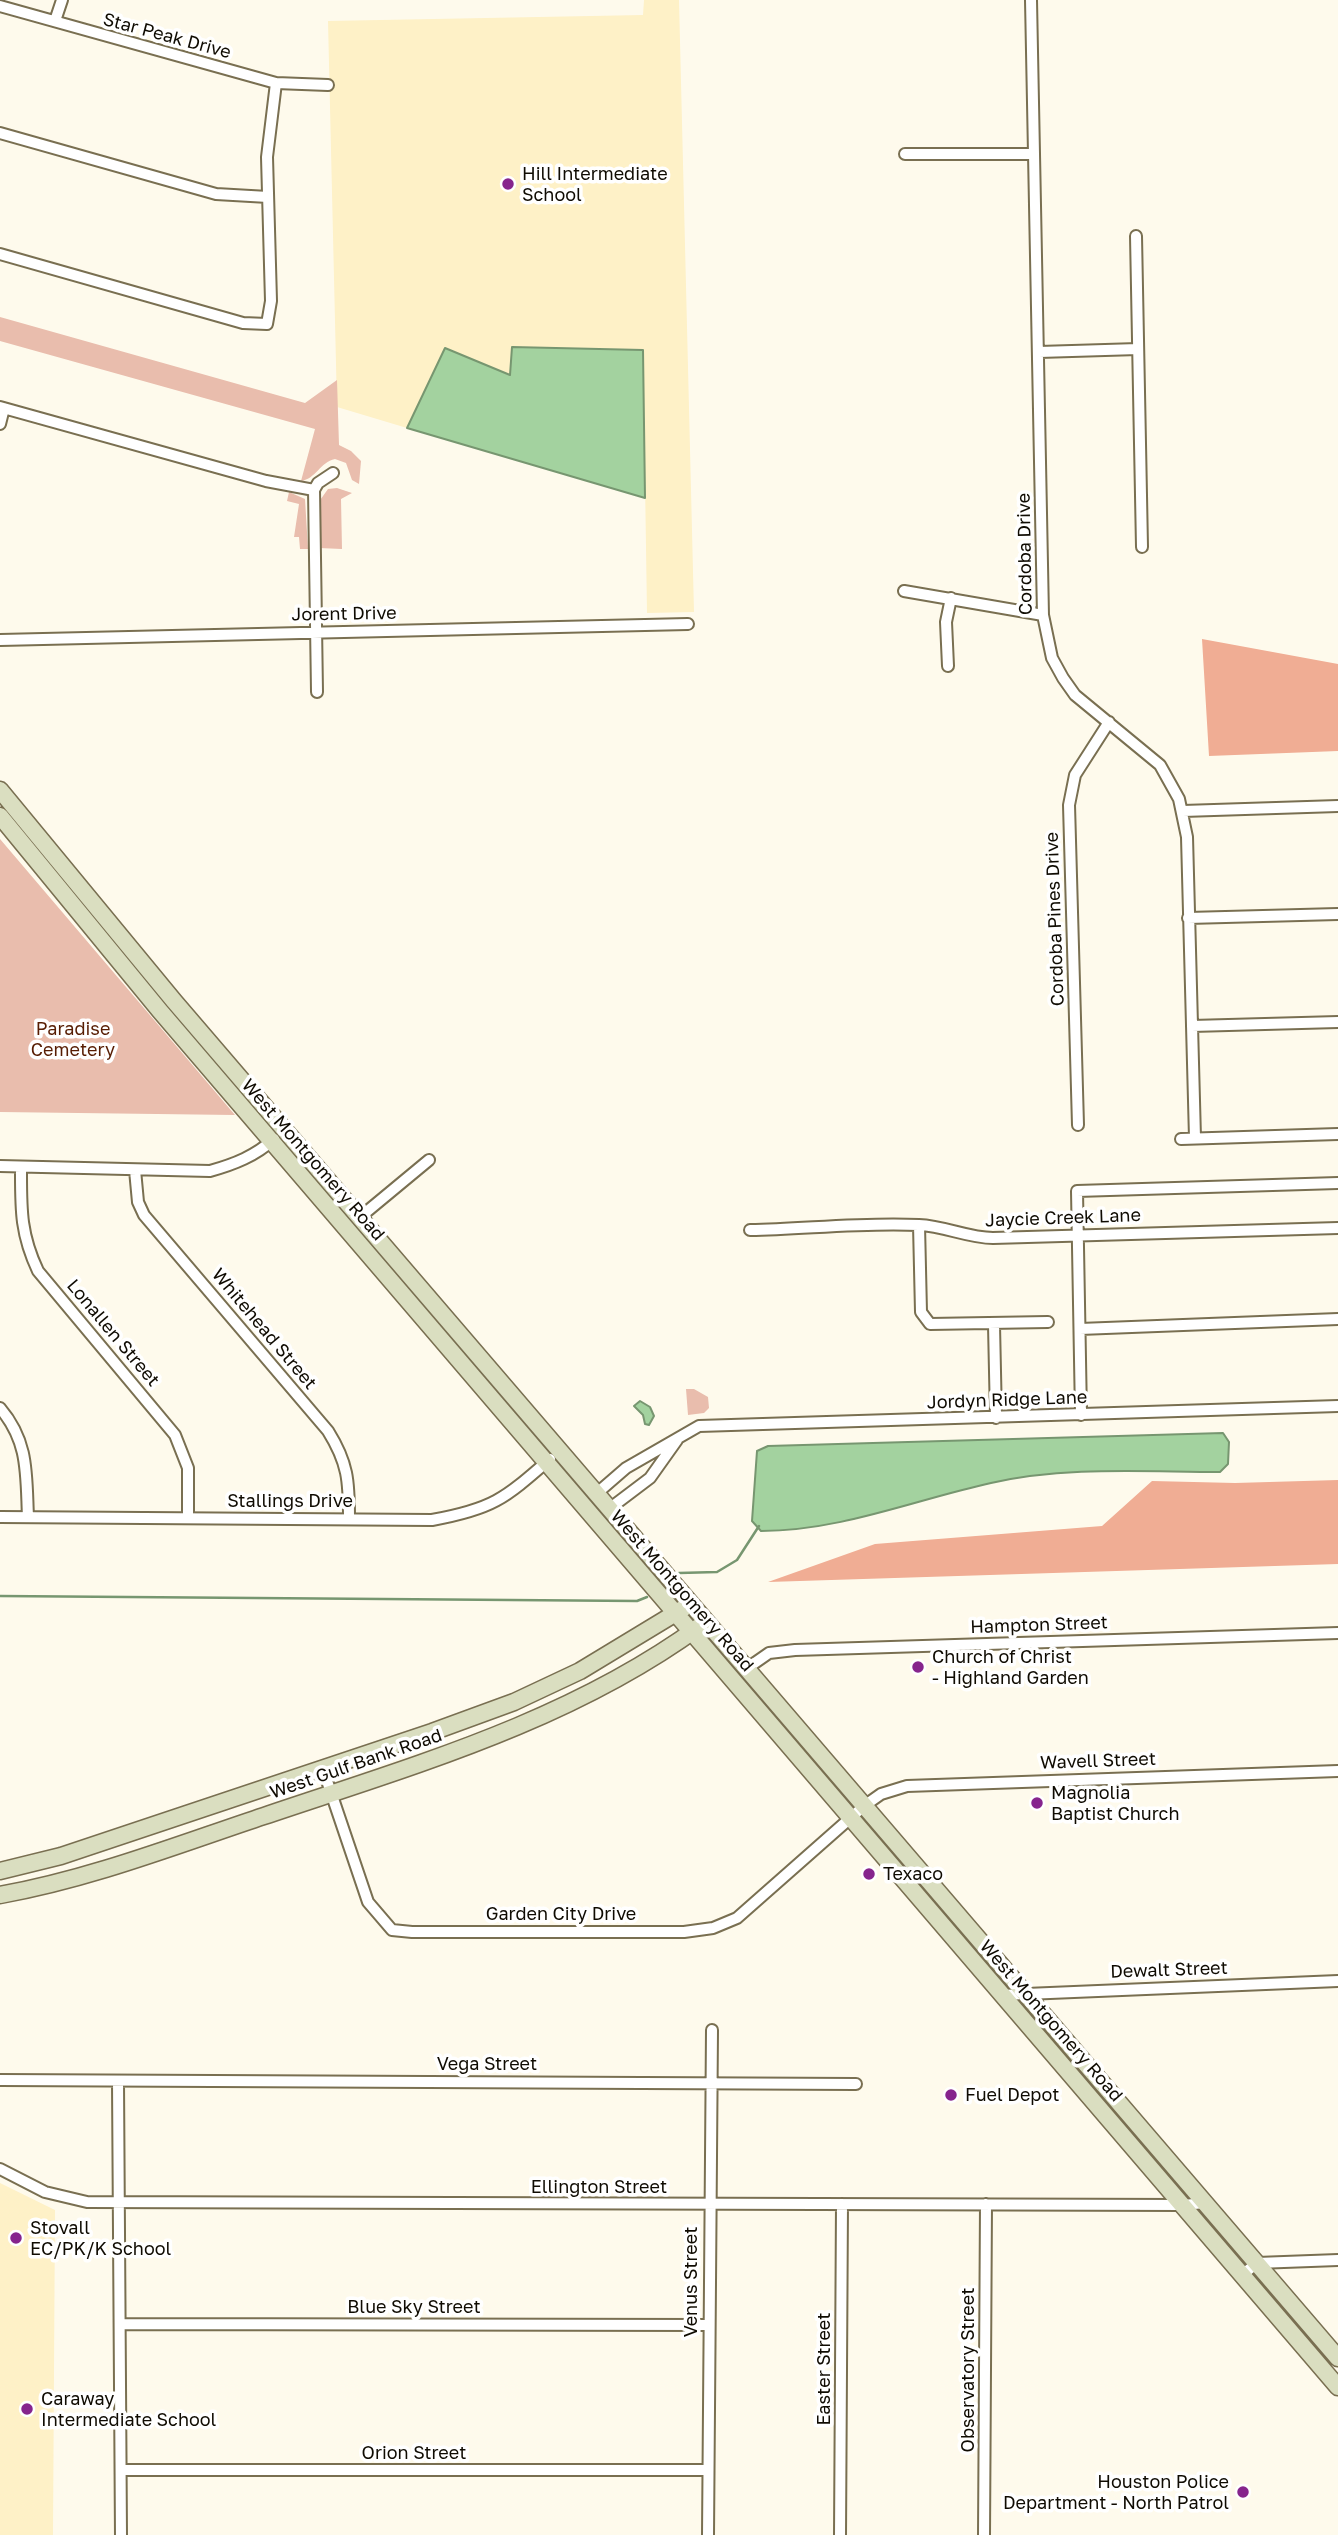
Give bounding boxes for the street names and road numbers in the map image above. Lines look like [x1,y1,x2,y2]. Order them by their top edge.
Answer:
street label: Star Peak Drive [101,9,233,63]
street label: Cordoba Drive [1013,493,1037,615]
street label: Jorent Drive [291,602,397,626]
street label: Cordoba Pines Drive [1041,832,1069,1006]
street label: West Montgomery Road [237,1075,389,1245]
street label: Jaycie Creek Lane [985,1204,1141,1232]
street label: Whitehead Street [207,1264,321,1394]
street label: Lonallen Street [62,1275,164,1391]
street label: Jordyn Ridge Lane [926,1386,1088,1414]
street label: Stallings Drive [227,1490,353,1512]
street label: West Montgomery Road [606,1506,758,1676]
street label: Hampton Street [970,1612,1108,1638]
street label: West Gulf Bank Road [267,1724,445,1804]
street label: Wavell Street [1040,1748,1156,1774]
street label: Garden City Drive [486,1903,636,1925]
street label: West Montgomery Road [975,1936,1127,2106]
street label: Dewalt Street [1110,1957,1228,1983]
street label: Vega Street [437,2053,537,2075]
street label: Ellington Street [531,2176,667,2198]
street label: Venus Street [680,2227,702,2337]
street label: Observatory Street [957,2288,979,2452]
street label: Blue Sky Street [347,2296,481,2318]
street label: Easter Street [813,2313,835,2425]
street label: Orion Street [362,2442,466,2464]

